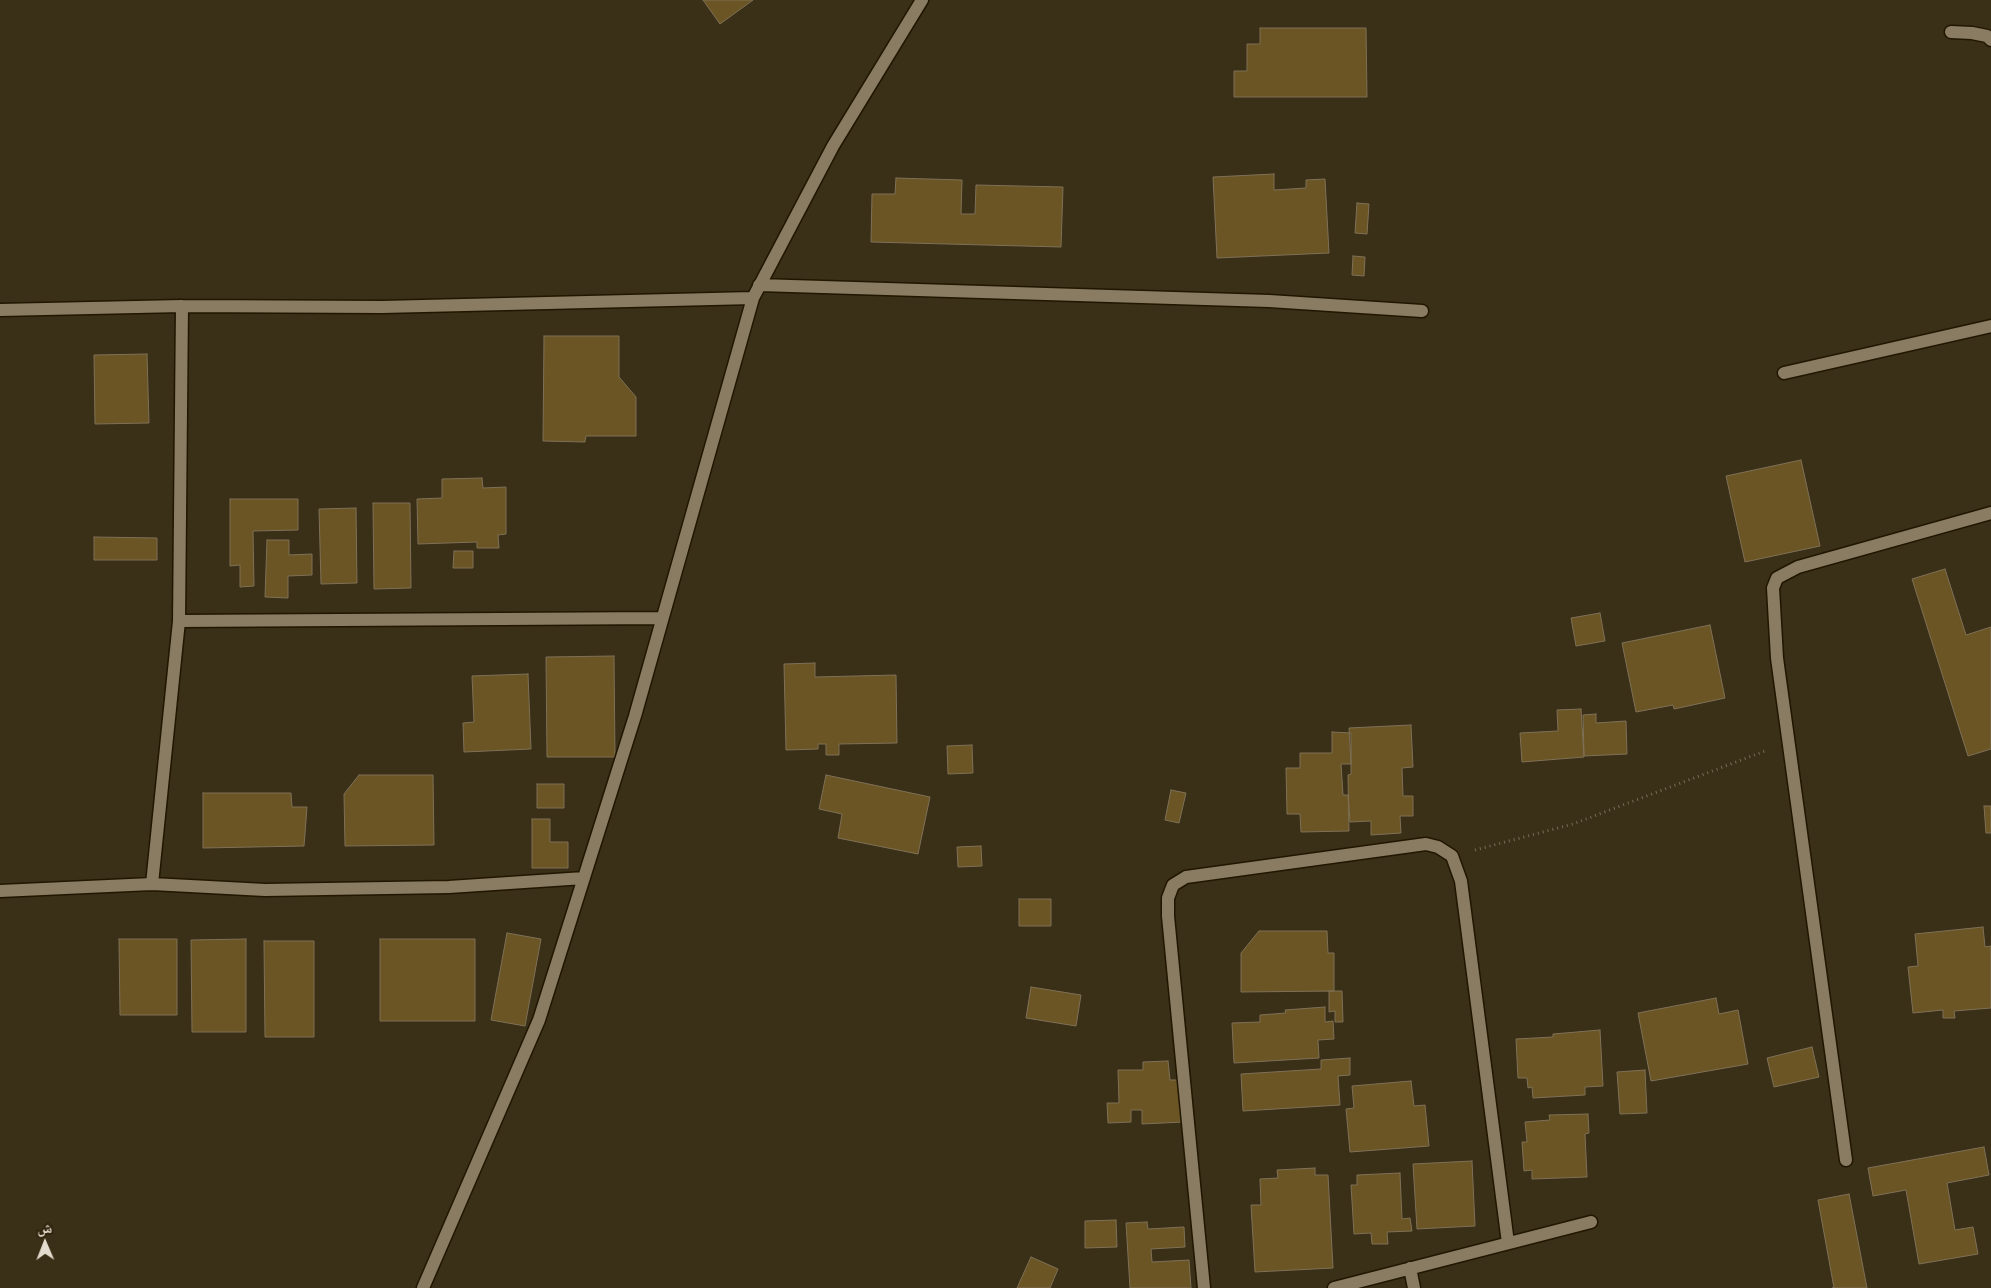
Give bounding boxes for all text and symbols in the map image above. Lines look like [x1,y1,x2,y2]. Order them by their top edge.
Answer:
north arrow [20,1218,70,1268]
text: ش [37,1219,52,1237]

